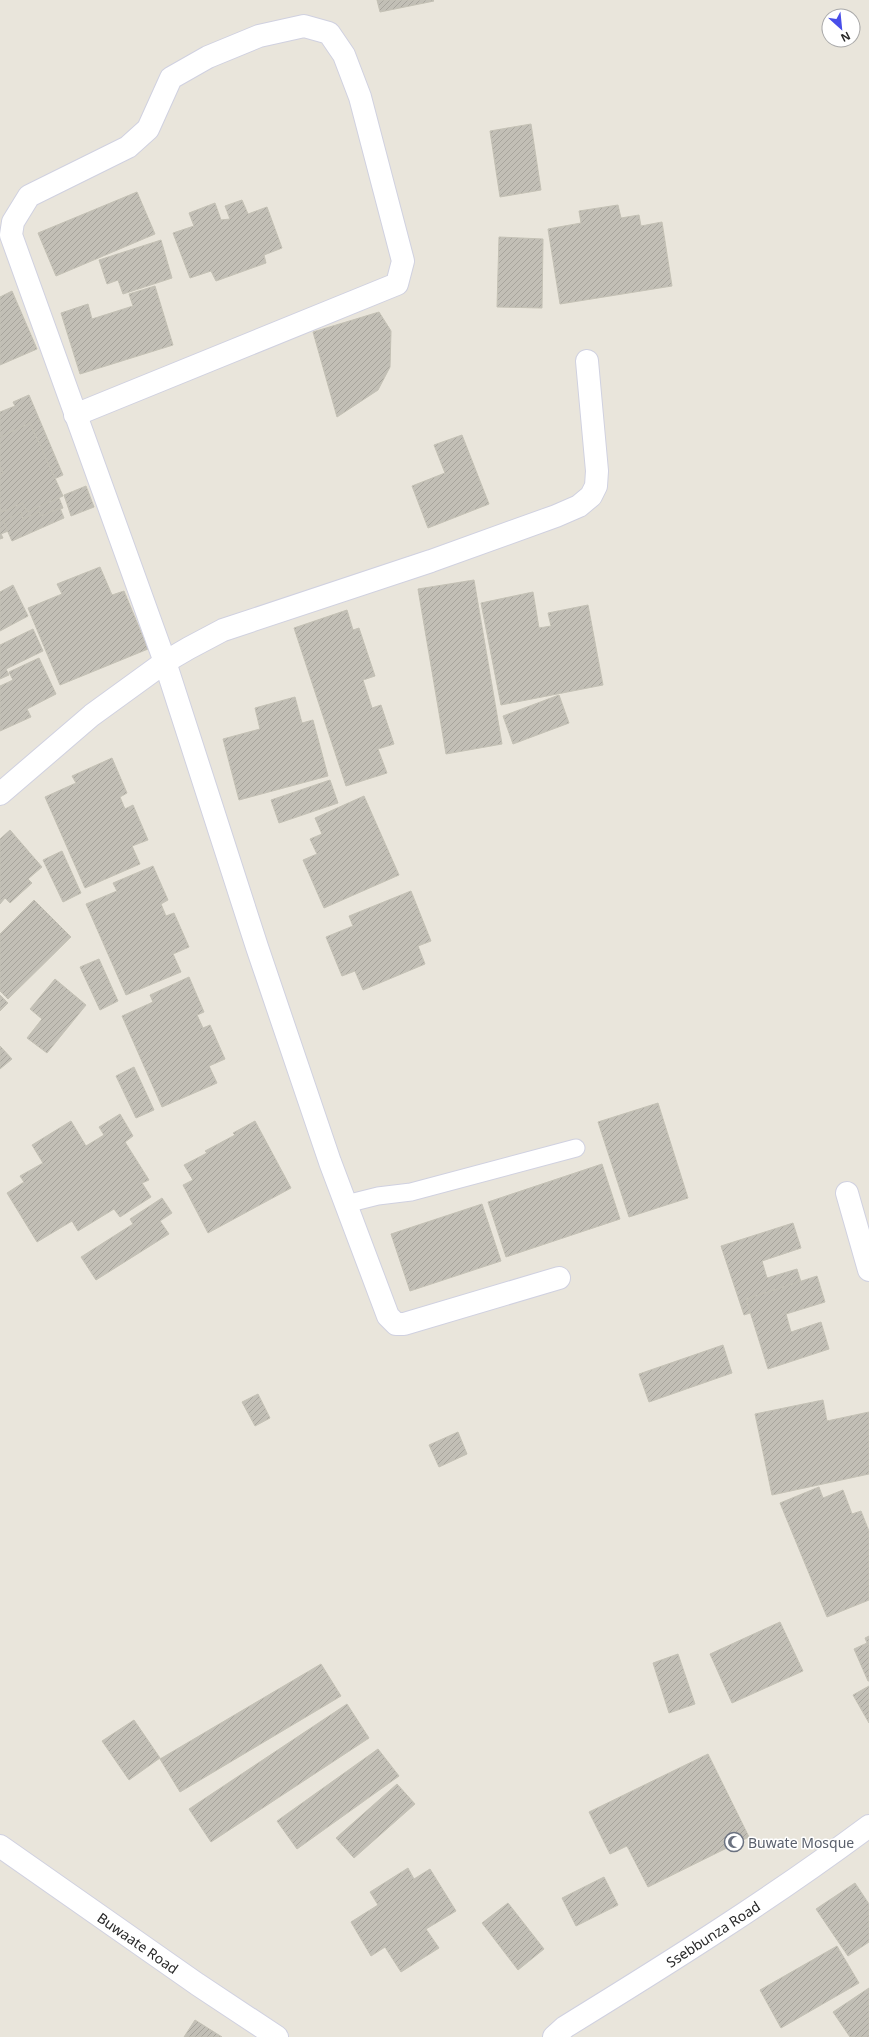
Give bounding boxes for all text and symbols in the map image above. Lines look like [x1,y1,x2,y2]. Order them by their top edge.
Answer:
north arrow [821,8,861,48]
text: N [838,29,853,46]
mosque icon: Buwate Mosque [723,1831,745,1853]
place label: Buwate Mosque [748,1833,854,1852]
street label: Ssebbunza Road [662,1896,764,1972]
street label: Buwaate Road [94,1908,182,1978]

